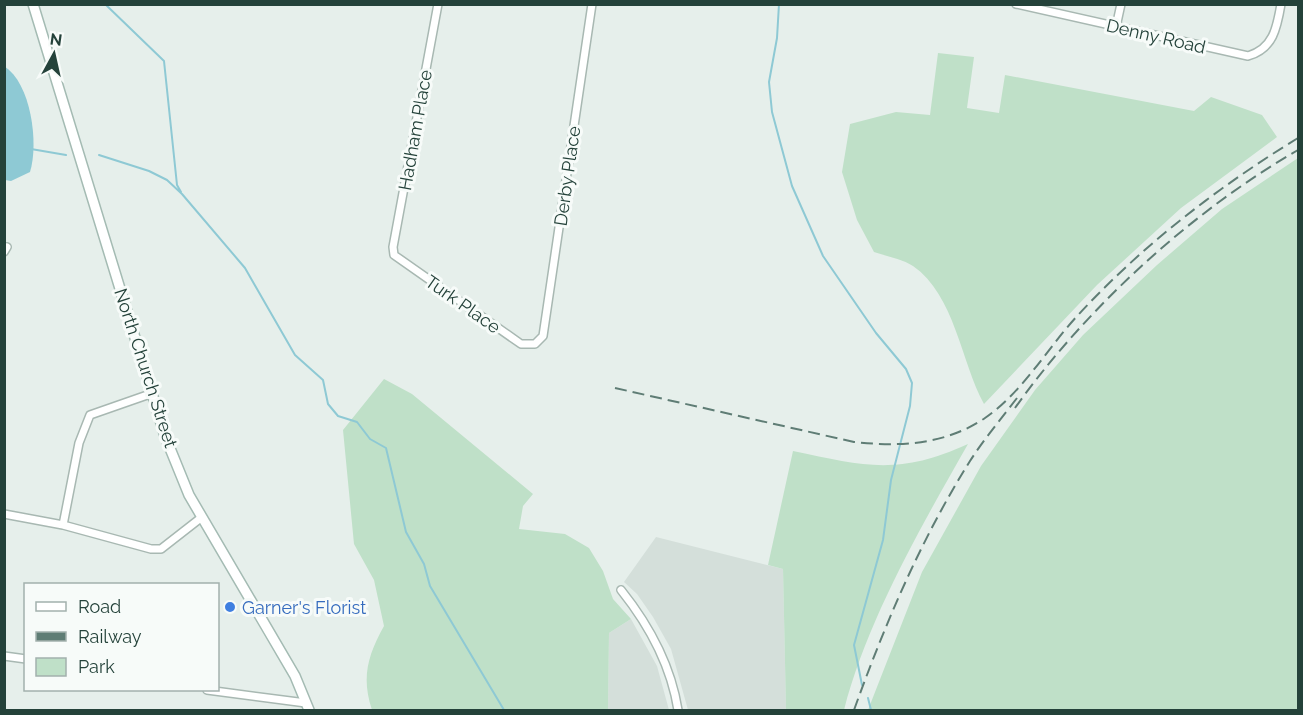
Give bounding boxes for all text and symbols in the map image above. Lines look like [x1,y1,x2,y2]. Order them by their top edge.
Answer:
street label: Denny Road [1104,14,1208,58]
north arrow [24,24,84,84]
text: N [49,29,63,50]
street label: Hadham Place [394,68,436,192]
street label: Derby Place [550,124,584,227]
street label: Turk Place [421,270,505,338]
street label: North Church Street [110,286,182,450]
legend [24,583,219,691]
text: Road [78,596,121,617]
place label: Garner's Florist [242,597,366,618]
marker: Garner's Florist [223,600,237,614]
text: Railway [78,626,142,647]
text: Park [78,656,115,677]

